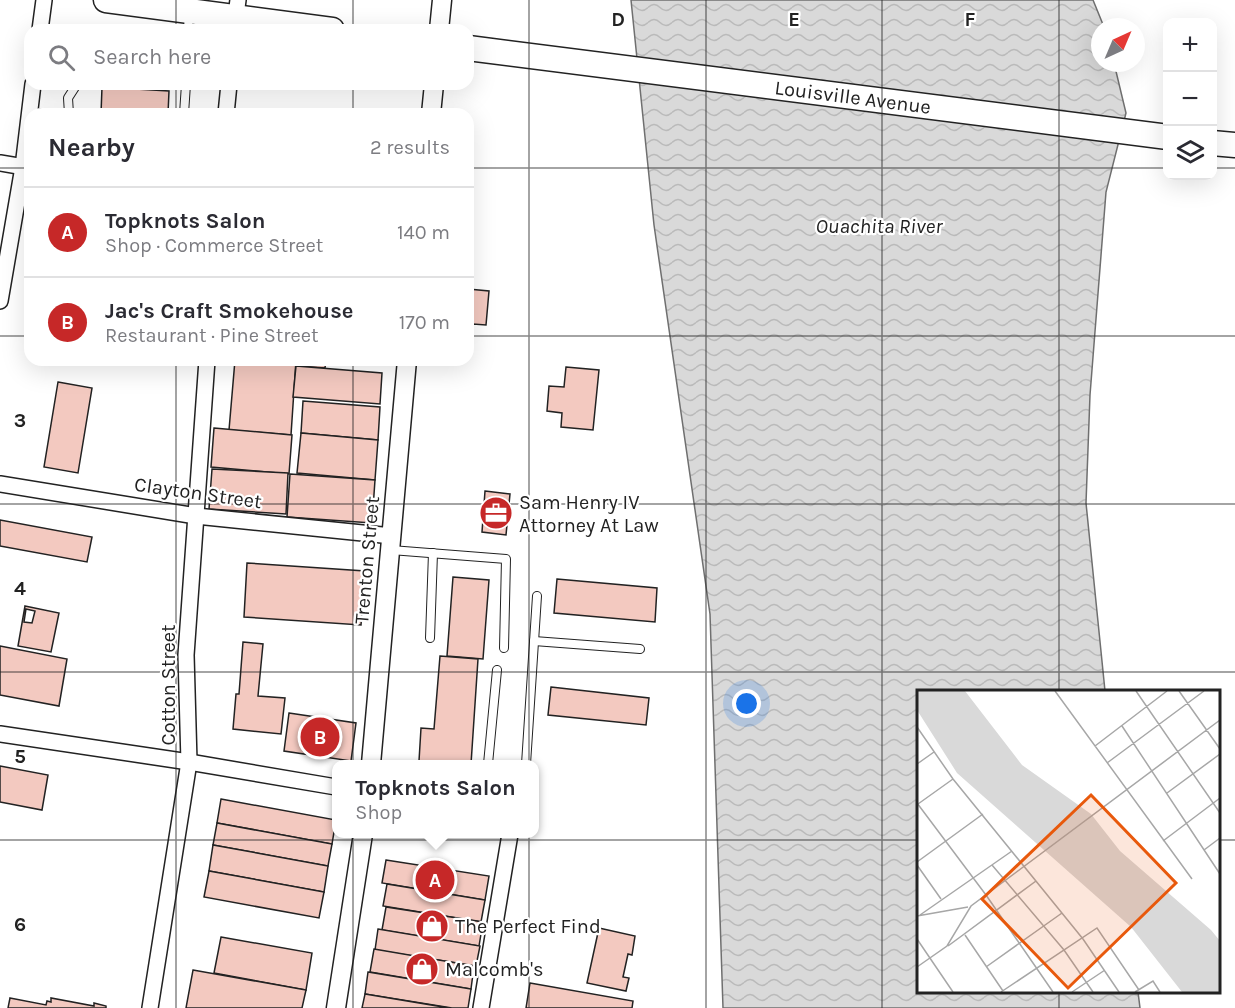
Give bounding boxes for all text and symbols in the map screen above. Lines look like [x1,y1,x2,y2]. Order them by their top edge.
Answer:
text: D [611,8,625,31]
text: E [788,8,800,31]
text: F [965,8,976,31]
north arrow [1091,18,1145,72]
map controls [1163,18,1217,180]
button: + [1163,18,1217,72]
search box [24,24,474,90]
icon: search [45,41,78,74]
text: Search here [93,44,211,70]
button: − [1163,72,1217,126]
street label: Louisville Avenue [774,76,932,118]
button: layers [1163,126,1217,180]
text: Nearby [48,132,135,163]
text: 2 results [370,136,450,159]
text: Topknots Salon [105,208,265,234]
water label: Ouachita River [816,214,943,238]
text: A [61,221,74,244]
text: 140 m [397,221,450,244]
text: Shop · Commerce Street [105,234,323,257]
text: Jac's Craft Smokehouse [105,298,353,324]
text: B [61,311,74,334]
text: 170 m [399,311,450,334]
text: Restaurant · Pine Street [105,324,319,347]
text: 3 [14,409,26,432]
street label: Clayton Street [133,473,264,513]
place label: Sam Henry IV Attorney At Law [519,491,659,537]
street label: Trenton Street [350,495,384,625]
office icon: Sam Henry IV Attorney At Law [478,495,514,531]
text: 4 [14,577,26,600]
street label: Cotton Street [157,624,180,745]
your location [732,689,761,718]
inset map [917,690,1220,993]
pin: B [300,714,340,760]
text: 5 [14,745,26,768]
popup [332,760,539,838]
text: Topknots Salon [355,775,516,801]
text: Shop [355,801,402,824]
pin: A [416,858,454,902]
shop icon: The Perfect Find [414,908,450,944]
text: 6 [14,913,26,936]
place label: The Perfect Find [455,915,601,938]
shop icon: Malcomb's [404,951,440,987]
place label: Malcomb's [445,958,544,981]

